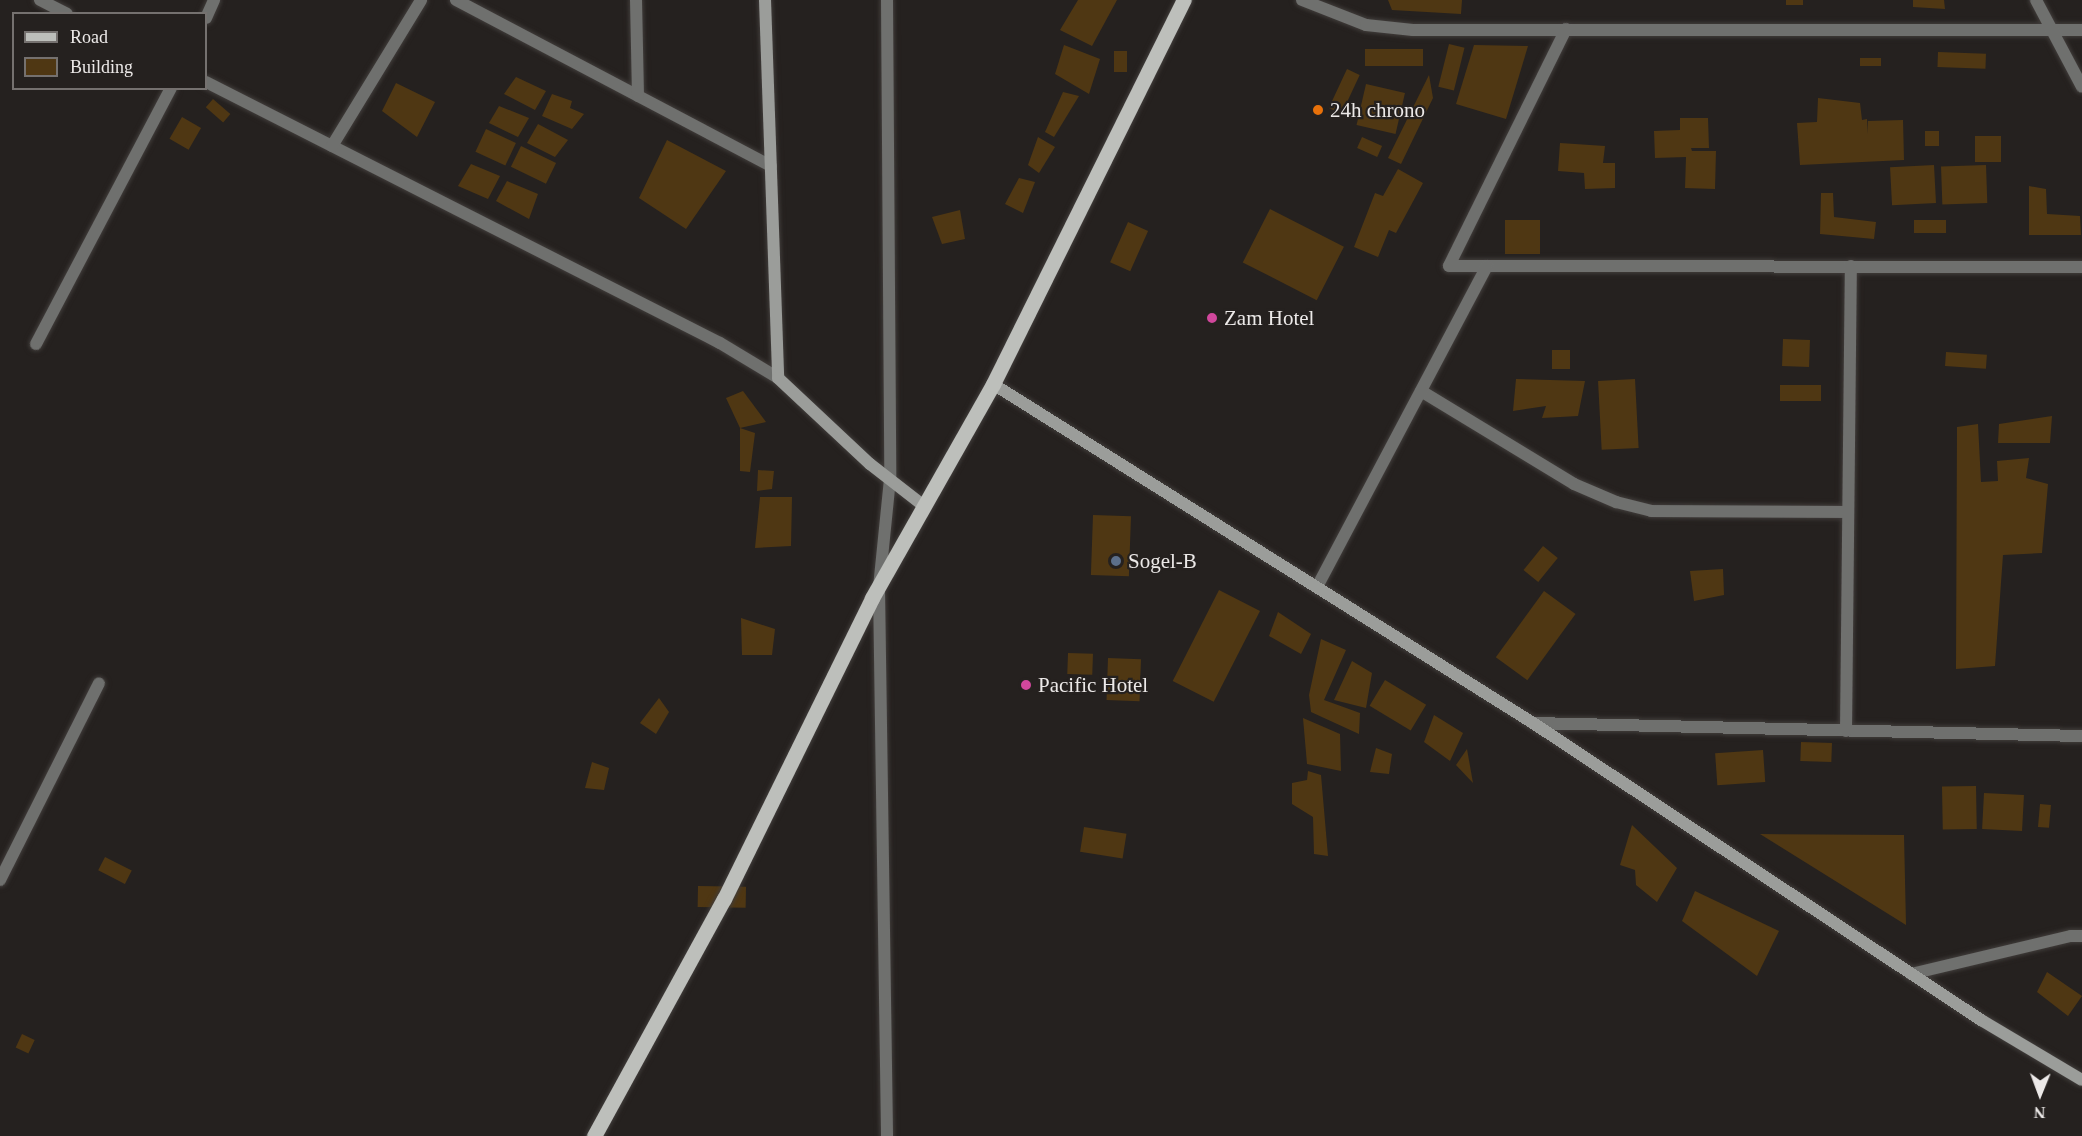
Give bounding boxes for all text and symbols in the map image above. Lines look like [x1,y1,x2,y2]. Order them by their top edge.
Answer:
legend [12,12,207,90]
text: Road [70,27,108,47]
text: Building [70,57,133,77]
place label: 24h chrono [1330,97,1425,123]
marker: 24h chrono [1311,103,1325,117]
place label: Zam Hotel [1224,305,1314,331]
marker: Zam Hotel [1205,311,1219,325]
place label: Sogel-B [1128,548,1197,574]
marker: Sogel-B [1109,554,1123,568]
place label: Pacific Hotel [1038,672,1148,698]
marker: Pacific Hotel [1019,678,1033,692]
north arrow [2010,1064,2070,1124]
text: N [2034,1104,2046,1121]

